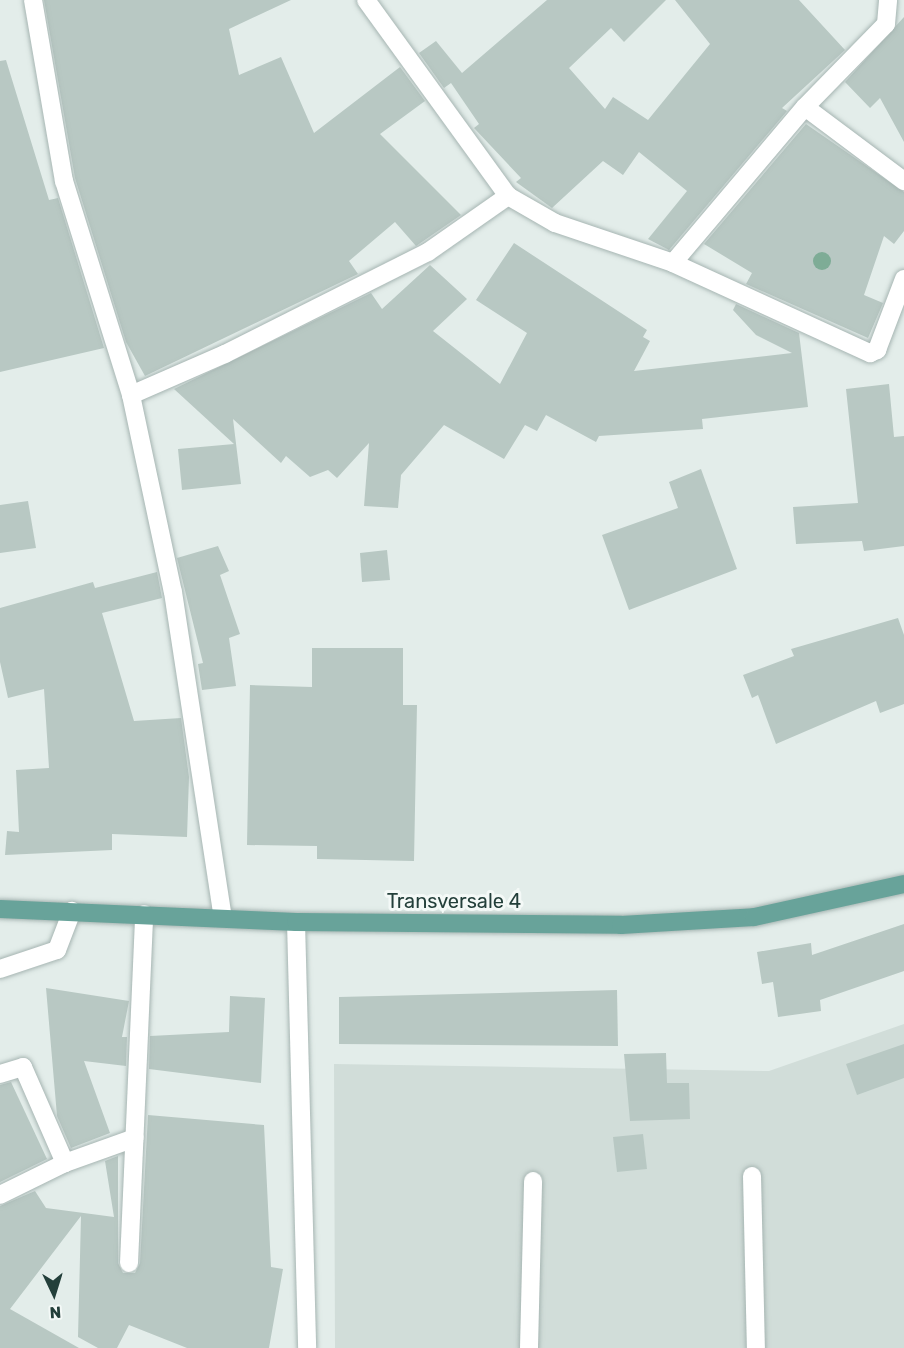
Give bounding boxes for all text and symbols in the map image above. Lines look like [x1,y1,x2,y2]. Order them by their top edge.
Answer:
street label: Transversale 4 [387,889,521,913]
north arrow [24,1264,84,1324]
text: N [49,1303,62,1322]

